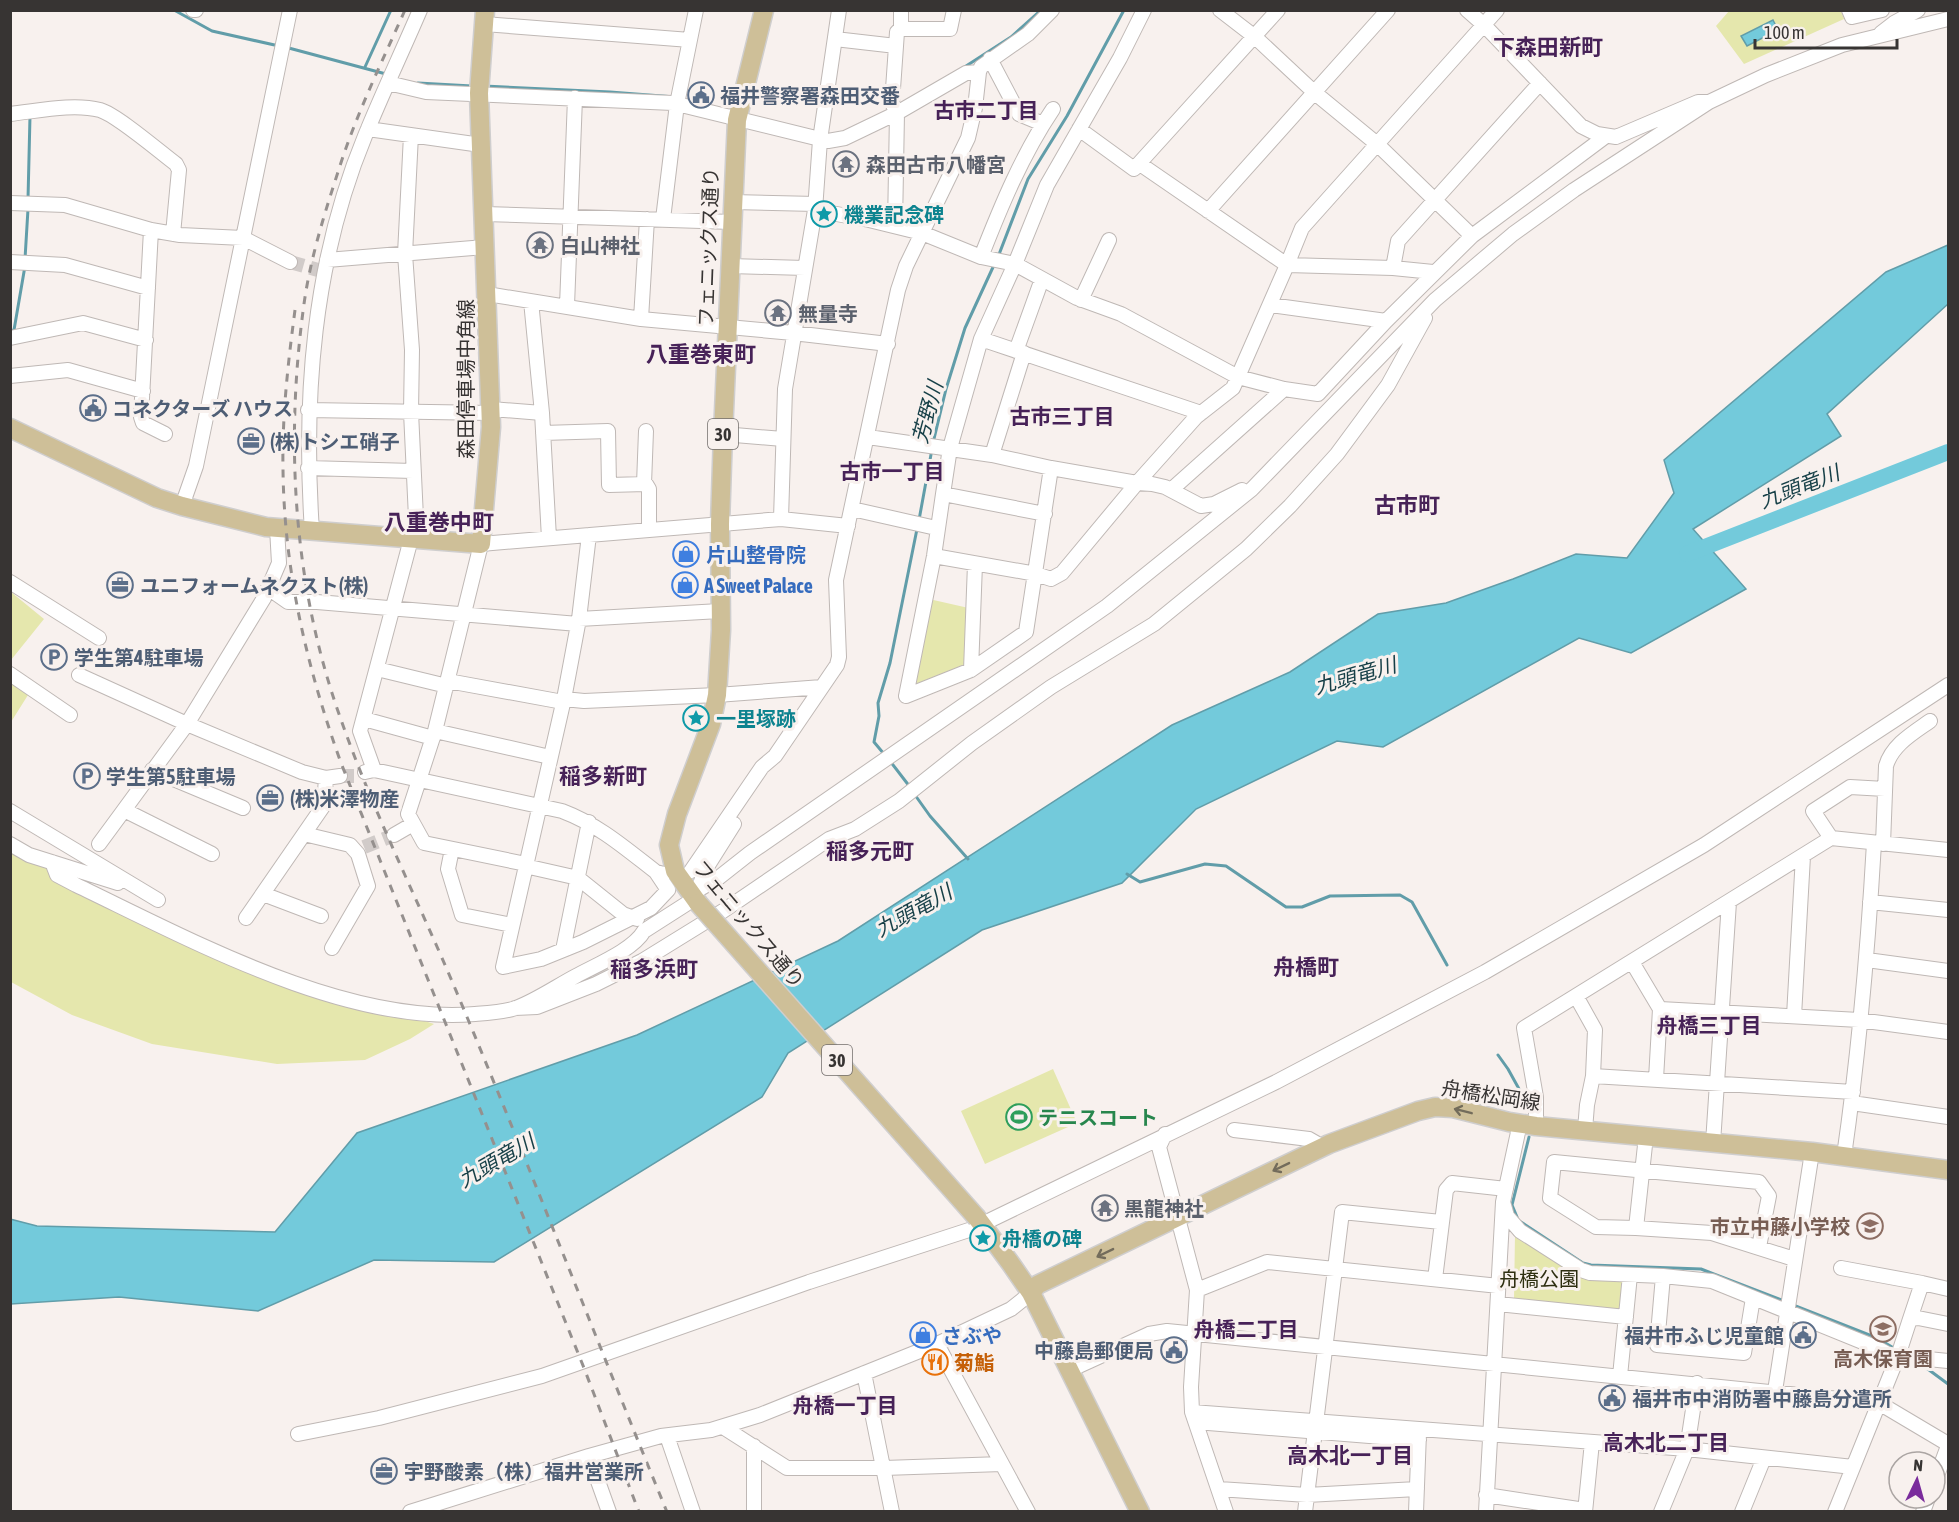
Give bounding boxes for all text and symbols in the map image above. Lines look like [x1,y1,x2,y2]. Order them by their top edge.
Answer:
scale bar [1755,12,1898,50]
text: 100 m [1764,22,1805,43]
district label: 下森田新町 [1493,34,1603,60]
public building icon: 福井警察署森田交番 [686,80,716,110]
place label: 福井警察署森田交番 [720,84,900,107]
district label: 古市二丁目 [934,98,1039,122]
temple icon: 森田古市八幡宮 [831,149,861,179]
place label: 森田古市八幡宮 [866,153,1006,176]
street label: フェニックス通り [694,167,722,327]
place icon: 機業記念碑 [809,199,839,229]
place label: 機業記念碑 [844,203,944,226]
temple icon: 白山神社 [525,230,555,260]
place label: 白山神社 [560,234,640,257]
temple icon: 無量寺 [763,298,793,328]
street label: 森田停車場中角線 [454,299,477,459]
place label: 無量寺 [798,302,858,325]
district label: 八重巻東町 [646,341,756,367]
water label: 芳野川 [907,377,947,446]
public building icon: コネクターズ ハウス [78,393,108,423]
place label: コネクターズ ハウス [112,397,293,420]
district label: 古市三丁目 [1010,404,1115,428]
road number: 30 [708,419,738,449]
office icon: (株)トシエ硝子 [236,426,266,456]
place label: (株)トシエ硝子 [270,430,400,453]
district label: 古市一丁目 [840,459,945,483]
water label: 九頭竜川 [1755,459,1844,512]
district label: 古市町 [1374,492,1440,518]
district label: 八重巻中町 [384,509,494,535]
shop icon: 片山整骨院 [671,539,701,569]
place label: 片山整骨院 [706,543,806,566]
office icon: ユニフォームネクスト(株) [105,570,135,600]
shop icon: A Sweet Palace [670,570,700,600]
place label: ユニフォームネクスト(株) [140,574,368,597]
place label: A Sweet Palace [703,574,813,597]
parking icon: 学生第4駐車場 [39,642,69,672]
place label: 学生第4駐車場 [74,646,203,669]
water label: 九頭竜川 [1311,651,1401,698]
place icon: 一里塚跡 [681,703,711,733]
place label: 一里塚跡 [716,707,796,730]
parking icon: 学生第5駐車場 [72,761,102,791]
district label: 稲多新町 [559,763,647,789]
place label: 学生第5駐車場 [106,765,235,788]
office icon: (株)米澤物産 [255,783,285,813]
place label: (株)米澤物産 [290,787,400,810]
district label: 稲多元町 [826,838,914,864]
street label: フェニックス通り [689,856,809,992]
water label: 九頭竜川 [870,878,957,941]
district label: 舟橋町 [1273,954,1339,980]
district label: 稲多浜町 [610,956,698,982]
district label: 舟橋三丁目 [1657,1013,1762,1037]
road number: 30 [822,1045,852,1075]
street label: 舟橋松岡線 [1440,1076,1542,1114]
sports icon: テニスコート [1004,1102,1034,1132]
one-way arrow [1454,1104,1473,1116]
place label: テニスコート [1038,1106,1158,1129]
water label: 九頭竜川 [454,1128,540,1191]
one-way arrow [1272,1162,1290,1174]
temple icon: 黒龍神社 [1090,1193,1120,1223]
place label: 黒龍神社 [1124,1197,1204,1220]
school or university icon: 市立中藤小学校 [1855,1211,1885,1241]
place label: 市立中藤小学校 [1710,1215,1850,1238]
place icon: 舟橋の碑 [968,1223,998,1253]
place label: 舟橋の碑 [1002,1227,1082,1250]
one-way arrow [1097,1247,1115,1259]
park label: 舟橋公園 [1499,1267,1579,1290]
school or university icon: 高木保育園 [1868,1314,1898,1344]
district label: 舟橋二丁目 [1194,1317,1299,1341]
shop icon: さぶや [908,1320,938,1350]
public building icon: 福井市ふじ児童館 [1788,1320,1818,1350]
place label: さぶや [942,1324,1002,1347]
place label: 福井市ふじ児童館 [1624,1324,1784,1347]
public building icon: 中藤島郵便局 [1159,1335,1189,1365]
place label: 中藤島郵便局 [1034,1339,1154,1362]
restaurant icon: 菊鮨 [920,1347,950,1377]
place label: 高木保育園 [1833,1347,1933,1370]
place label: 菊鮨 [954,1351,994,1374]
public building icon: 福井市中消防署中藤島分遣所 [1597,1383,1627,1413]
place label: 福井市中消防署中藤島分遣所 [1632,1387,1892,1410]
district label: 舟橋一丁目 [793,1393,898,1417]
district label: 高木北二丁目 [1603,1430,1729,1454]
district label: 高木北一丁目 [1287,1443,1413,1467]
north arrow [1887,1450,1947,1510]
office icon: 宇野酸素（株）福井営業所 [369,1456,399,1486]
text: N [1913,1456,1924,1474]
place label: 宇野酸素（株）福井営業所 [404,1460,644,1483]

